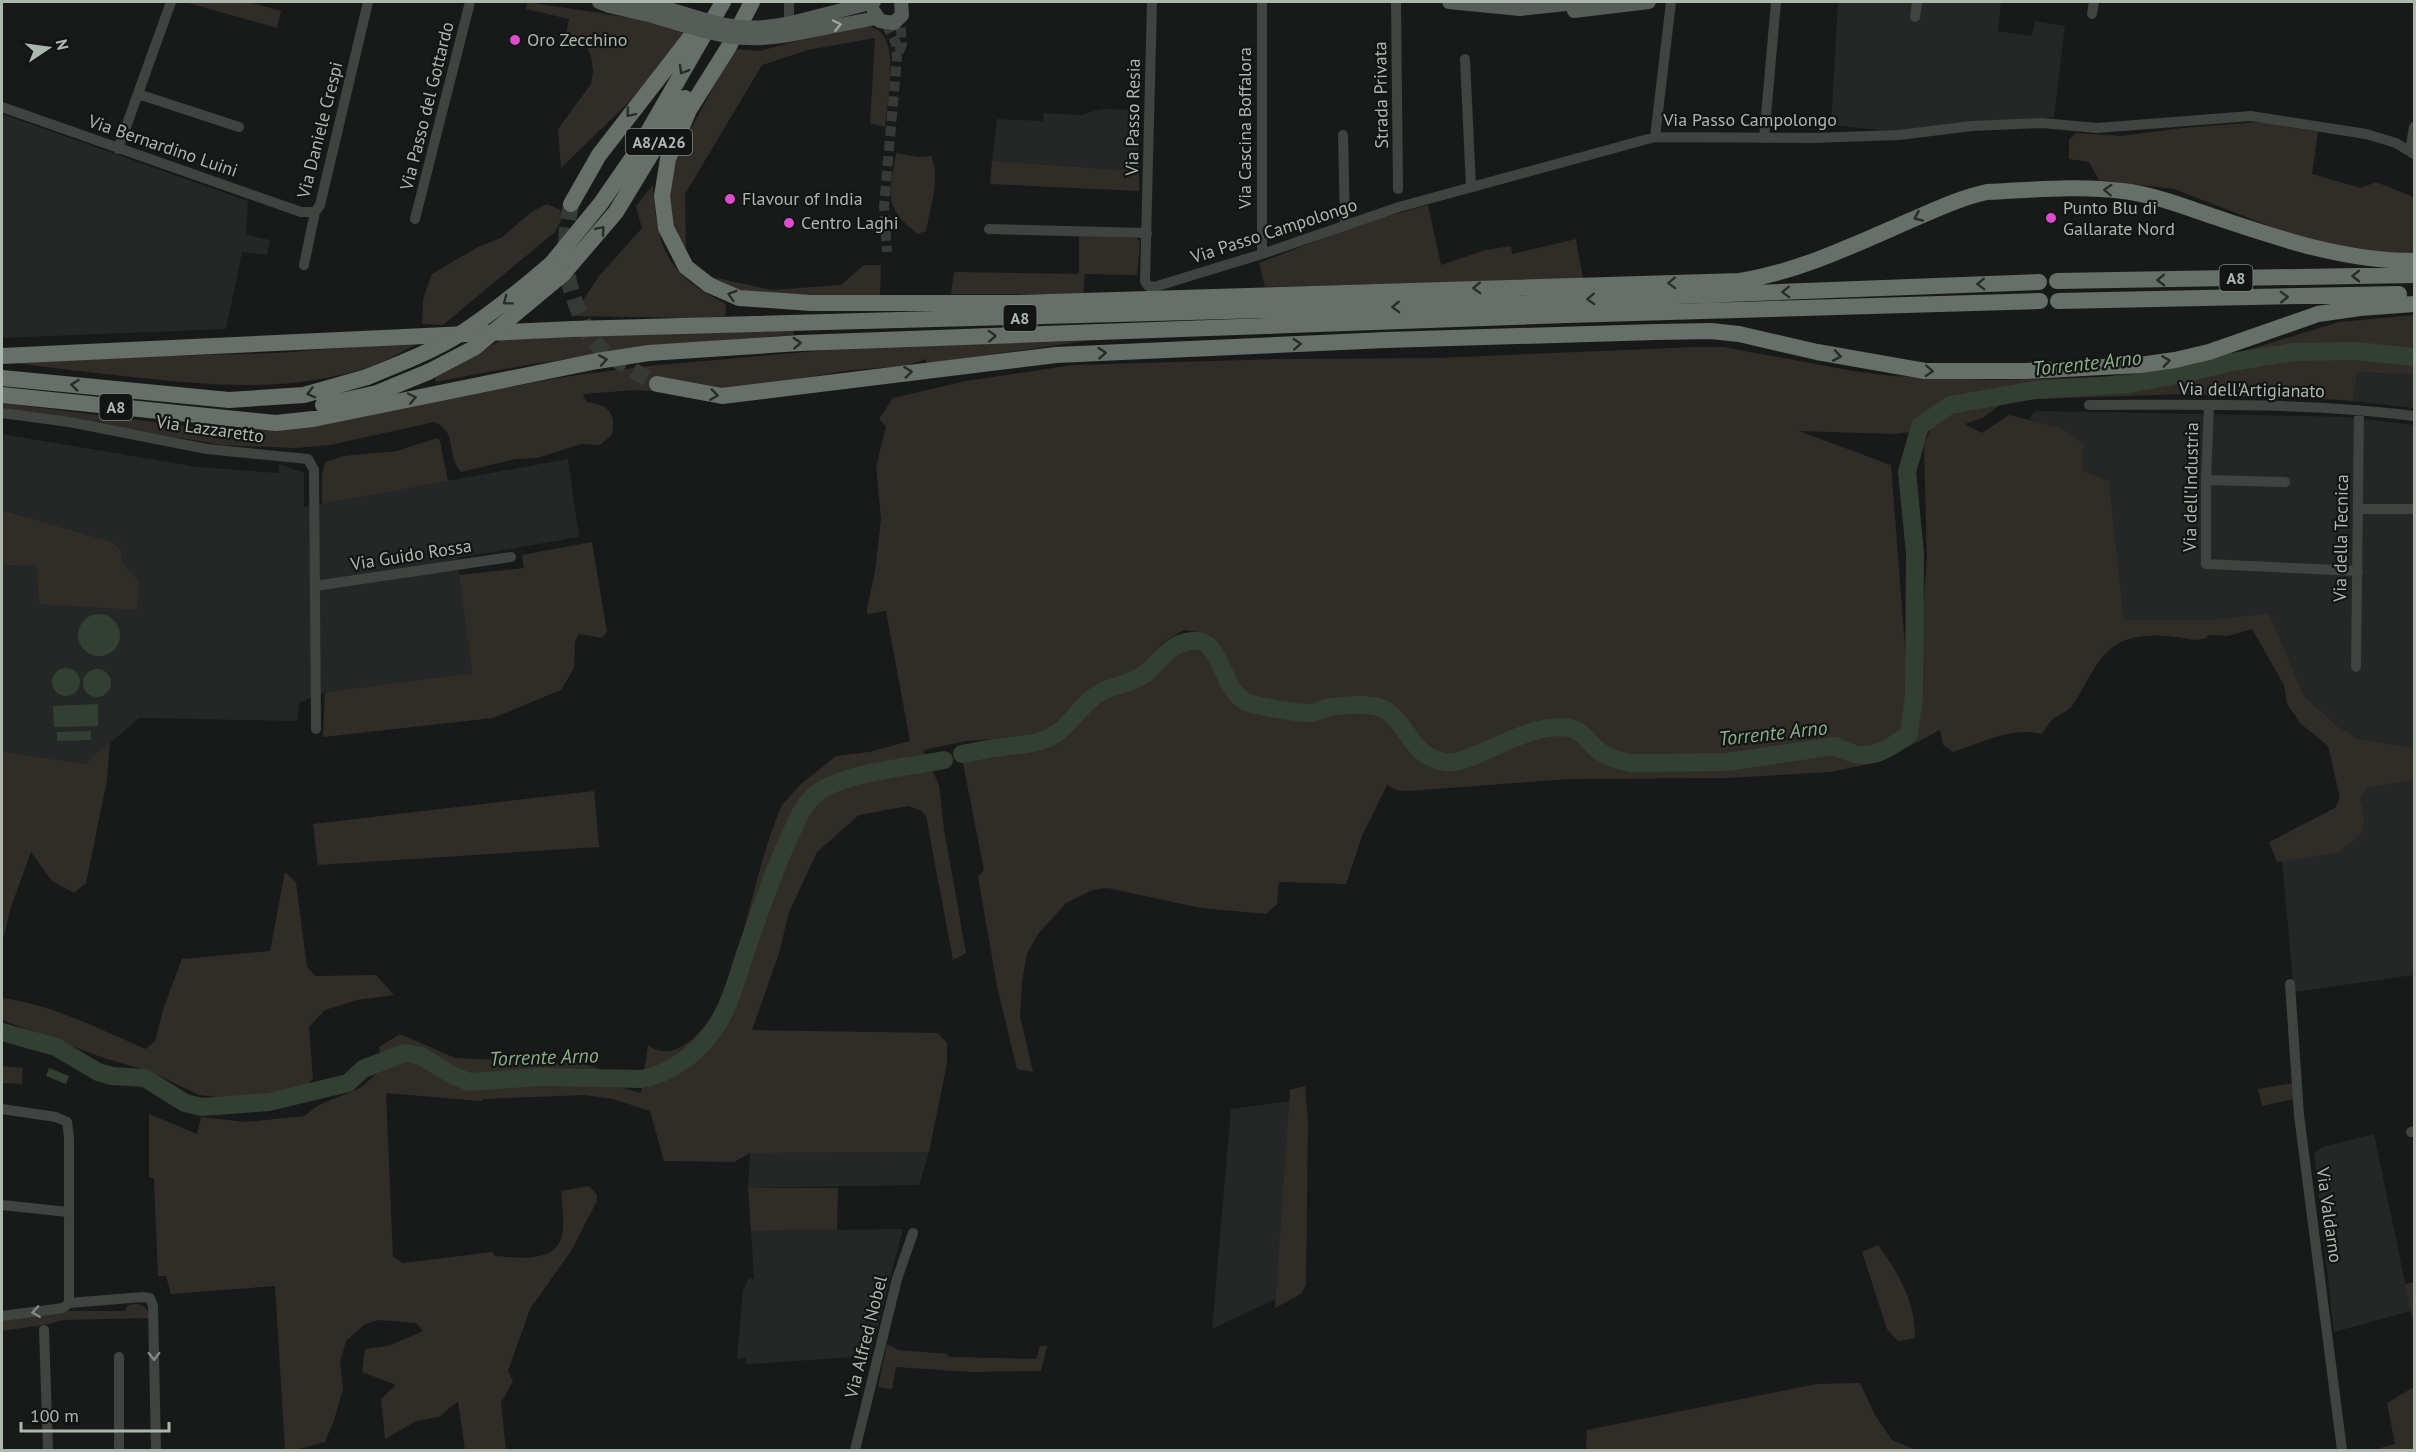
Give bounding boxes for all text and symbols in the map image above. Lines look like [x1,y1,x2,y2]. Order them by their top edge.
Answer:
north arrow [18,18,78,78]
street label: Via Passo del Gottardo [394,19,459,194]
one-way arrow [832,19,842,32]
place label: Oro Zecchino [527,28,627,51]
marker: Oro Zecchino [508,33,522,47]
text: N [52,37,74,52]
street label: Strada Privata [1368,41,1393,149]
street label: Via Cascina Boffalora [1233,47,1256,210]
street label: Via Passo Resia [1120,58,1145,177]
street label: Via Daniele Crespi [291,59,348,201]
one-way arrow [679,64,691,75]
one-way arrow [626,107,637,118]
street label: Via Passo Campolongo [1662,108,1837,131]
street label: Via Bernardino Luini [85,109,241,182]
road number: A8/A26 [626,129,692,155]
one-way arrow [2103,183,2112,196]
place label: Flavour of India [742,187,863,210]
marker: Flavour of India [723,192,737,206]
street label: Via Passo Campolongo [1187,193,1360,269]
place label: Punto Blu di Gallarate Nord [2063,196,2175,240]
one-way arrow [1913,210,1924,222]
place label: Centro Laghi [801,211,899,234]
marker: Punto Blu di Gallarate Nord [2044,211,2058,225]
marker: Centro Laghi [782,216,796,230]
one-way arrow [594,226,605,237]
road number: A8 [2220,265,2252,291]
one-way arrow [2352,270,2361,282]
one-way arrow [2157,273,2166,286]
one-way arrow [1667,277,1676,289]
one-way arrow [1976,278,1985,290]
one-way arrow [1472,282,1481,295]
one-way arrow [1782,285,1791,298]
one-way arrow [727,290,738,302]
one-way arrow [2280,291,2289,304]
one-way arrow [503,293,514,304]
one-way arrow [1587,293,1596,306]
one-way arrow [1392,300,1401,313]
road number: A8 [1004,305,1036,331]
one-way arrow [988,329,997,342]
one-way arrow [793,337,802,350]
one-way arrow [1292,338,1301,351]
water label: Torrente Arno [2031,344,2143,382]
one-way arrow [1097,347,1106,360]
one-way arrow [1833,349,1842,361]
one-way arrow [598,354,608,367]
one-way arrow [2161,356,2171,368]
one-way arrow [1925,364,1934,377]
one-way arrow [903,367,912,379]
street label: Via dell'Artigianato [2178,377,2325,402]
one-way arrow [71,380,80,392]
one-way arrow [306,385,316,398]
one-way arrow [710,388,719,400]
one-way arrow [407,393,417,406]
road number: A8 [100,394,132,420]
street label: Via Lazzaretto [154,409,265,447]
street label: Via dell’Industria [2178,422,2203,553]
street label: Via della Tecnica [2328,474,2353,603]
street label: Via Guido Rossa [348,534,473,576]
water label: Torrente Arno [1717,714,1829,752]
water label: Torrente Arno [489,1042,599,1072]
street label: Via Valdarno [2311,1165,2348,1264]
street label: Via Alfred Nobel [839,1273,892,1401]
one-way arrow [31,1305,41,1317]
one-way arrow [148,1352,160,1361]
scale bar [21,1395,170,1433]
text: 100 m [30,1404,79,1427]

